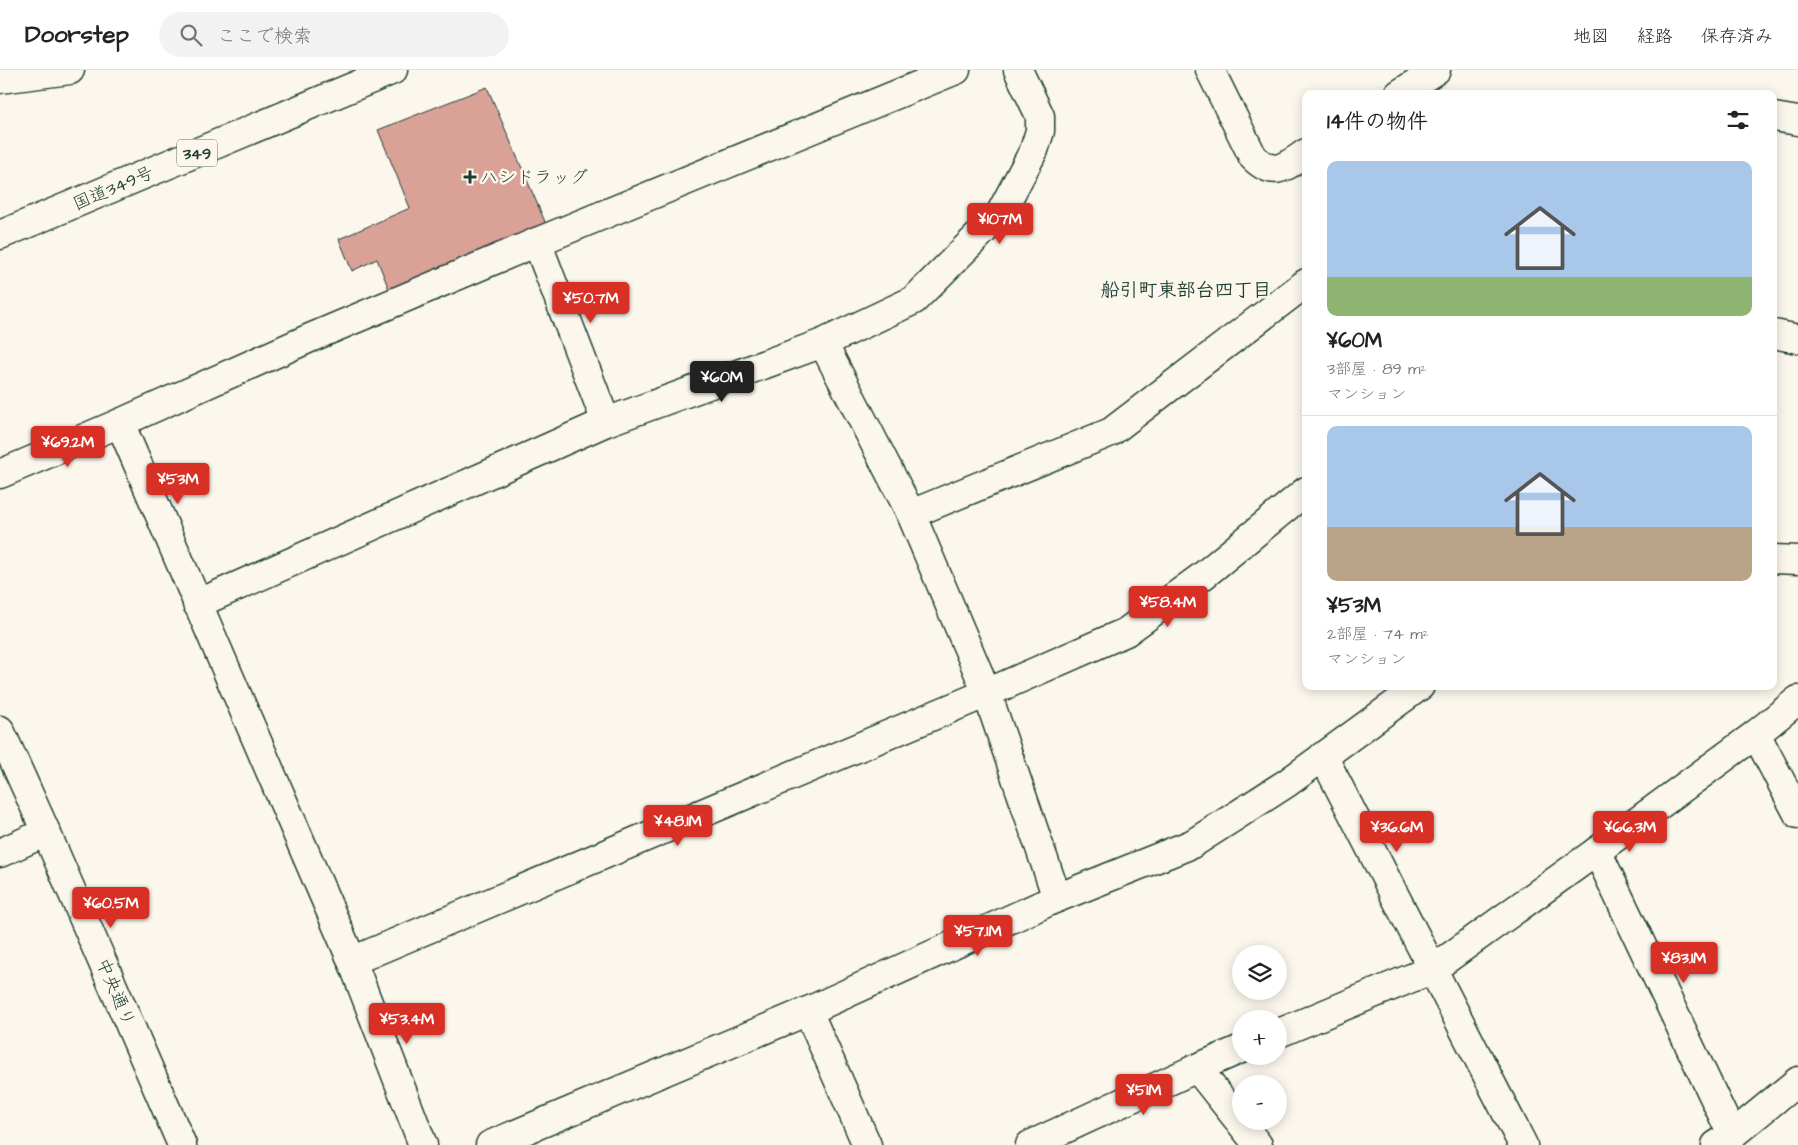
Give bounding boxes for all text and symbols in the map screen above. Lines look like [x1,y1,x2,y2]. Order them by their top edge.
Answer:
search box [159,12,509,57]
text: Doorstep [25,18,129,52]
icon: search [177,21,205,49]
text: ここで検索 [217,23,312,50]
text: 地図 [1573,24,1609,49]
text: 経路 [1637,24,1673,49]
text: 保存済み [1701,24,1773,49]
icon: filters [1724,106,1752,134]
text: 14件の物件 [1327,107,1428,136]
road number: 349 [177,140,217,166]
street label: 国道349号 [69,160,158,217]
place label: ハシドラッグ [480,165,588,190]
marker: ハシドラッグ [464,171,476,183]
icon: home [1495,193,1585,283]
pin: ¥107M [965,202,1035,245]
text: ¥107M [978,208,1022,230]
district label: 船引町東部台四丁目 [1100,277,1272,304]
pin: ¥50.7M [550,282,632,324]
text: ¥50.7M [563,287,619,309]
text: ¥60M [1327,326,1382,355]
text: 3部屋 · 89 m² [1327,358,1427,380]
pin: ¥60M [692,360,752,403]
text: ¥60M [701,366,743,388]
text: マンション [1327,383,1406,405]
pin: ¥69.2M [27,426,109,468]
text: ¥69.2M [42,431,94,453]
icon: home [1495,459,1585,549]
pin: ¥53M [148,462,208,505]
text: ¥53M [157,468,199,490]
pin: ¥58.4M [1127,586,1209,628]
text: ¥58.4M [1140,591,1196,613]
text: ¥53M [1327,591,1381,620]
text: 2部屋 · 74 m² [1327,623,1429,645]
text: マンション [1327,648,1406,670]
pin: ¥48.1M [637,804,719,847]
text: ¥48.1M [654,810,702,832]
pin: ¥36.6M [1356,810,1438,853]
pin: ¥66.3M [1589,810,1671,853]
text: ¥36.6M [1371,816,1423,838]
text: ¥66.3M [1604,816,1656,838]
pin: ¥60.5M [70,886,152,929]
text: ¥60.5M [83,892,139,914]
pin: ¥57.1M [937,914,1019,957]
text: ¥57.1M [954,920,1002,942]
pin: ¥83.1M [1643,942,1725,984]
map controls [1232,945,1287,1130]
button: layers [1232,945,1287,1000]
text: ¥83.1M [1662,947,1706,969]
street label: 中央通り [90,954,141,1030]
pin: ¥53.4M [366,1002,448,1045]
text: ¥53.4M [380,1008,434,1030]
button: + [1232,1010,1287,1065]
pin: ¥51M [1114,1074,1174,1116]
button: − [1232,1075,1287,1130]
text: ¥51M [1126,1079,1162,1101]

